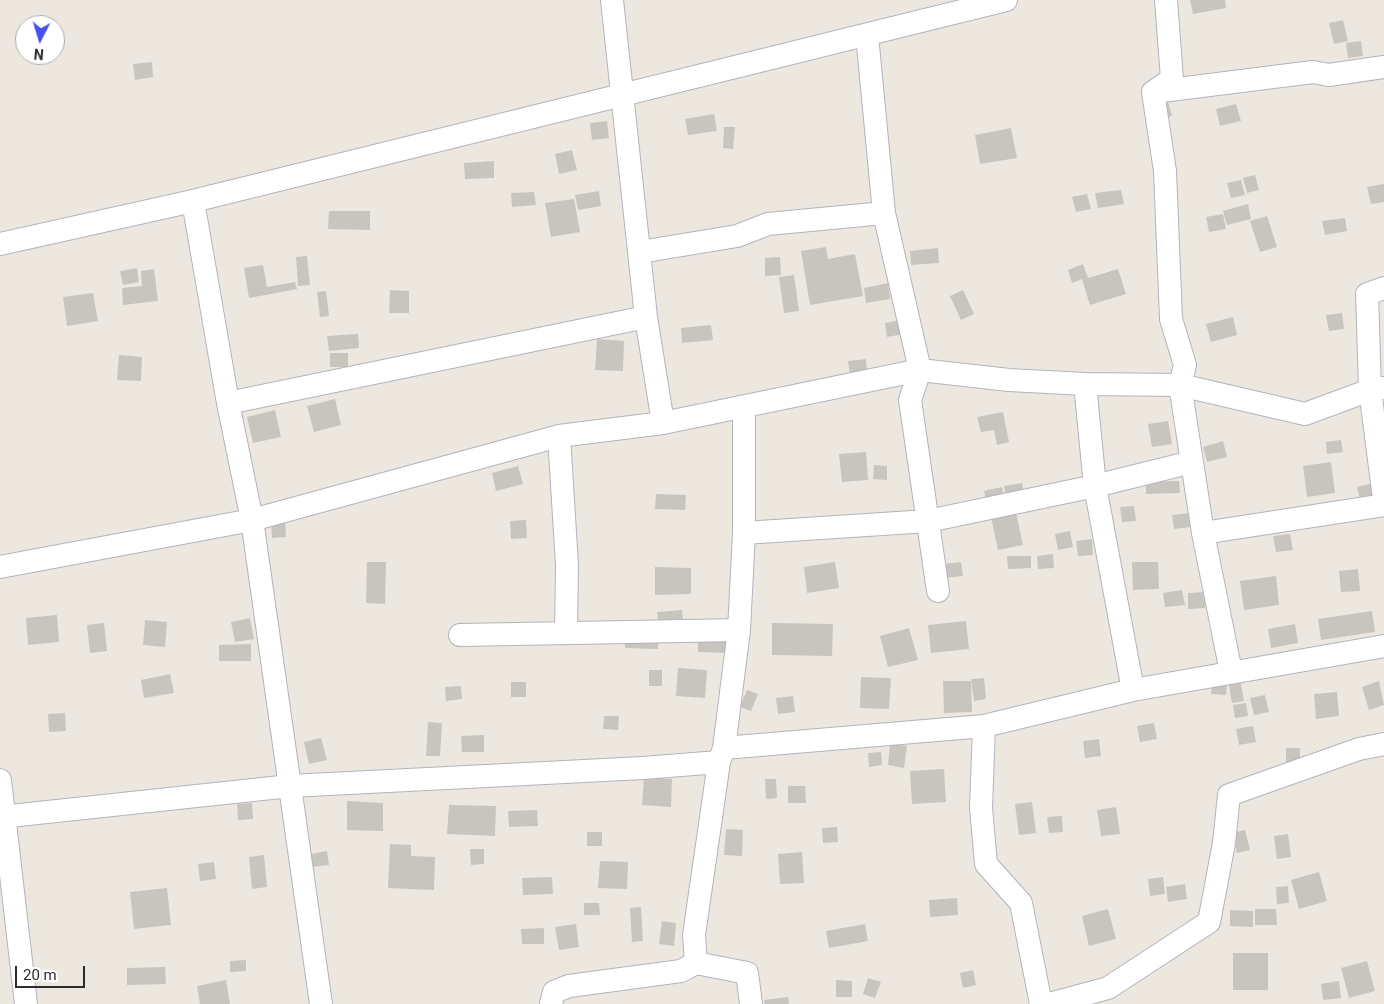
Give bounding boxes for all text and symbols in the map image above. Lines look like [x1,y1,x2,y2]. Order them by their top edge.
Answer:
north arrow [15,15,65,65]
text: N [33,46,44,62]
scale bar [18,956,88,988]
text: 20 m [23,966,57,984]

